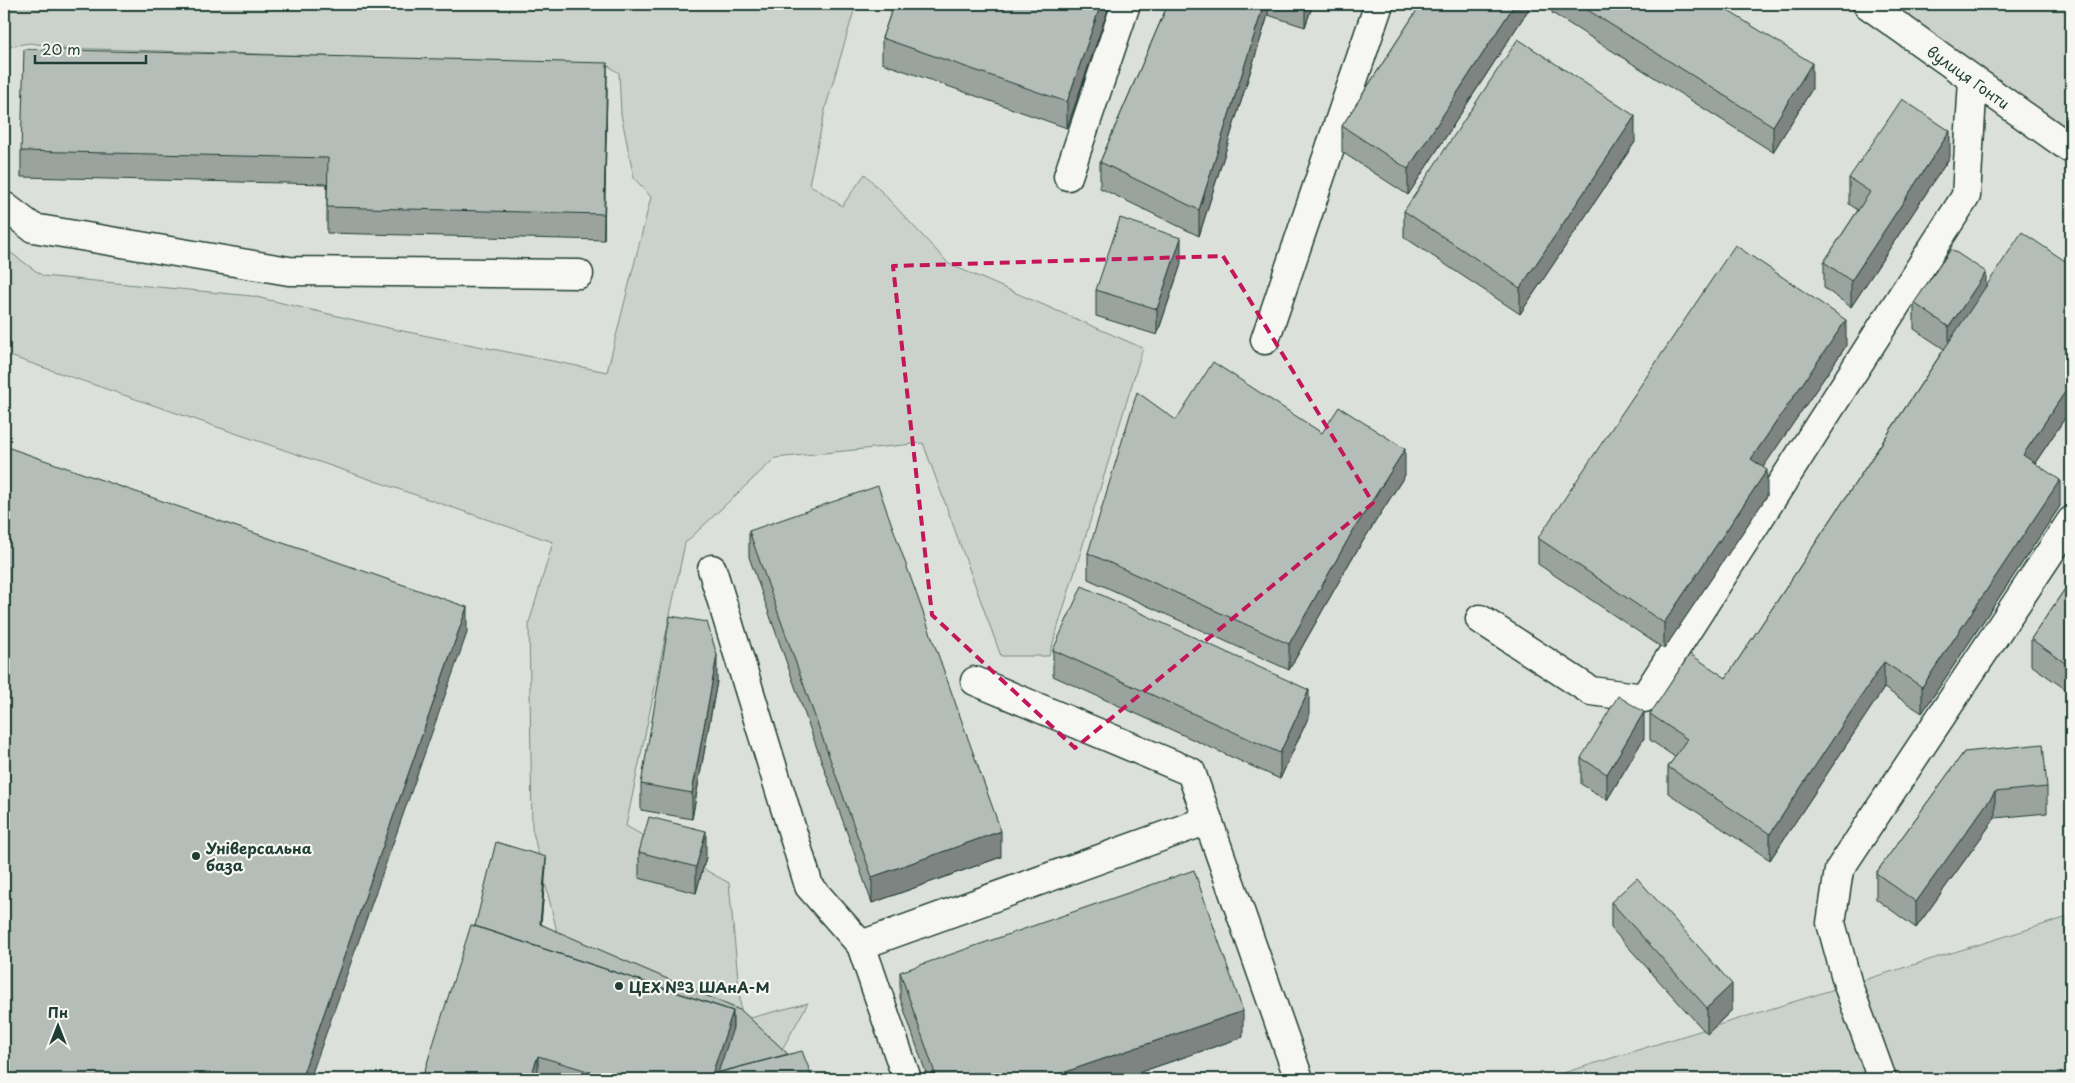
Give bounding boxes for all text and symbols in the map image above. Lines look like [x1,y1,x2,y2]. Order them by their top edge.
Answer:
scale bar [35,32,146,64]
text: 20 m [42,37,81,60]
street label: вулиця Гонти [1923,39,2015,114]
place label: Універсальна база [205,836,312,876]
marker: Універсальна база [190,850,202,862]
place label: ЦЕХ №3 ШАнА-М [629,975,770,998]
marker: ЦЕХ №3 ШАнА-М [613,980,625,992]
north arrow [32,1000,82,1050]
text: Пн [48,1002,68,1023]

